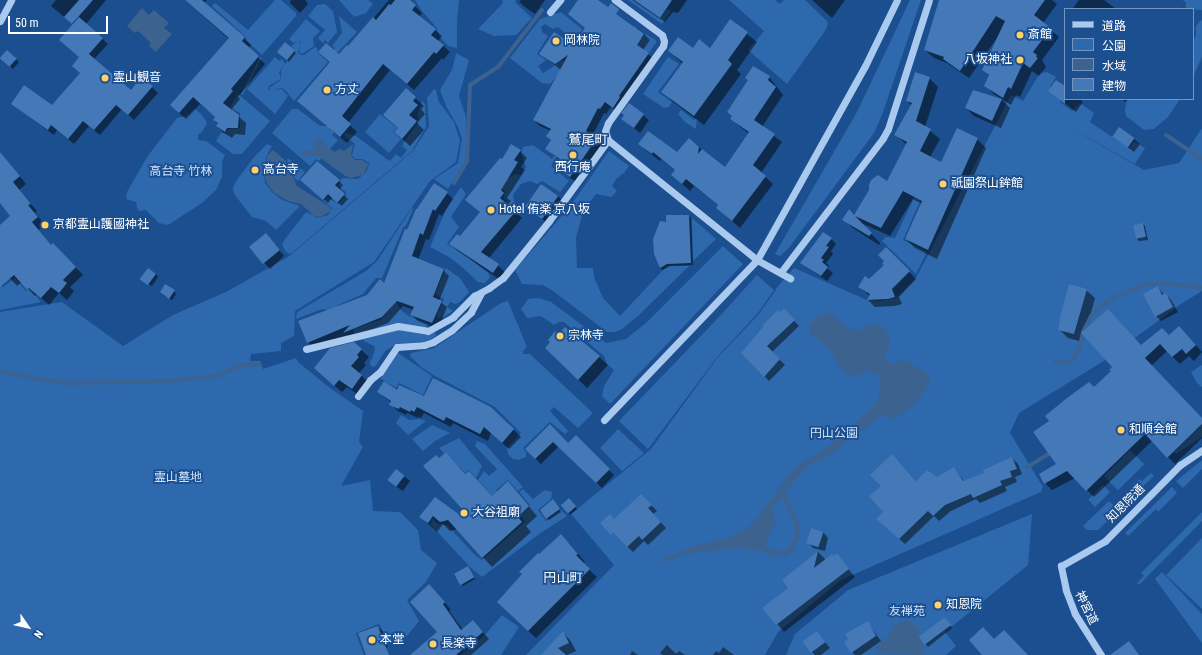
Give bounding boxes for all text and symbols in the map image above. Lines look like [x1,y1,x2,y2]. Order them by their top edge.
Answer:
scale bar [10,8,110,34]
legend [1064,8,1194,100]
text: 50 m [15,16,39,30]
text: 道路 [1102,19,1126,33]
place label: 斎館 [1028,28,1052,42]
marker: 斎館 [1015,30,1025,40]
place label: 岡林院 [564,34,600,48]
marker: 岡林院 [551,36,561,46]
text: 公園 [1102,39,1126,53]
place label: 八坂神社 [964,53,1012,67]
marker: 八坂神社 [1015,55,1025,65]
text: 水域 [1102,59,1126,73]
place label: 霊山観音 [113,71,161,85]
marker: 霊山観音 [100,73,110,83]
text: 建物 [1102,79,1126,93]
place label: 方丈 [335,83,359,97]
marker: 方丈 [322,85,332,95]
district label: 鷲尾町 [569,132,607,148]
marker: 西行庵 [568,150,578,160]
place label: 西行庵 [555,161,591,175]
place label: 高台寺 [263,163,299,177]
park label: 高台寺 竹林 [150,165,212,179]
marker: 高台寺 [250,165,260,175]
place label: 祇園祭山鉾館 [951,177,1023,191]
marker: 祇園祭山鉾館 [938,179,948,189]
place label: Hotel 侑楽 京八坂 [499,203,590,217]
marker: Hotel 侑楽 京八坂 [486,205,496,215]
place label: 京都霊山護國神社 [53,218,149,232]
marker: 京都霊山護國神社 [40,220,50,230]
place label: 宗林寺 [568,329,604,343]
marker: 宗林寺 [555,331,565,341]
place label: 和順会館 [1129,423,1177,437]
marker: 和順会館 [1116,425,1126,435]
park label: 円山公園 [810,427,858,441]
park label: 霊山墓地 [154,471,202,485]
street label: 知恩院通 [1104,482,1148,526]
place label: 大谷祖廟 [472,506,520,520]
marker: 大谷祖廟 [459,508,469,518]
district label: 円山町 [544,570,582,586]
street label: 神宮道 [1072,589,1100,627]
place label: 知恩院 [946,598,982,612]
marker: 知恩院 [933,600,943,610]
park label: 友禅苑 [889,605,925,619]
north arrow [8,607,48,647]
text: N [31,628,46,640]
place label: 本堂 [380,633,404,647]
marker: 本堂 [367,635,377,645]
place label: 長楽寺 [441,637,477,651]
marker: 長楽寺 [428,639,438,649]

